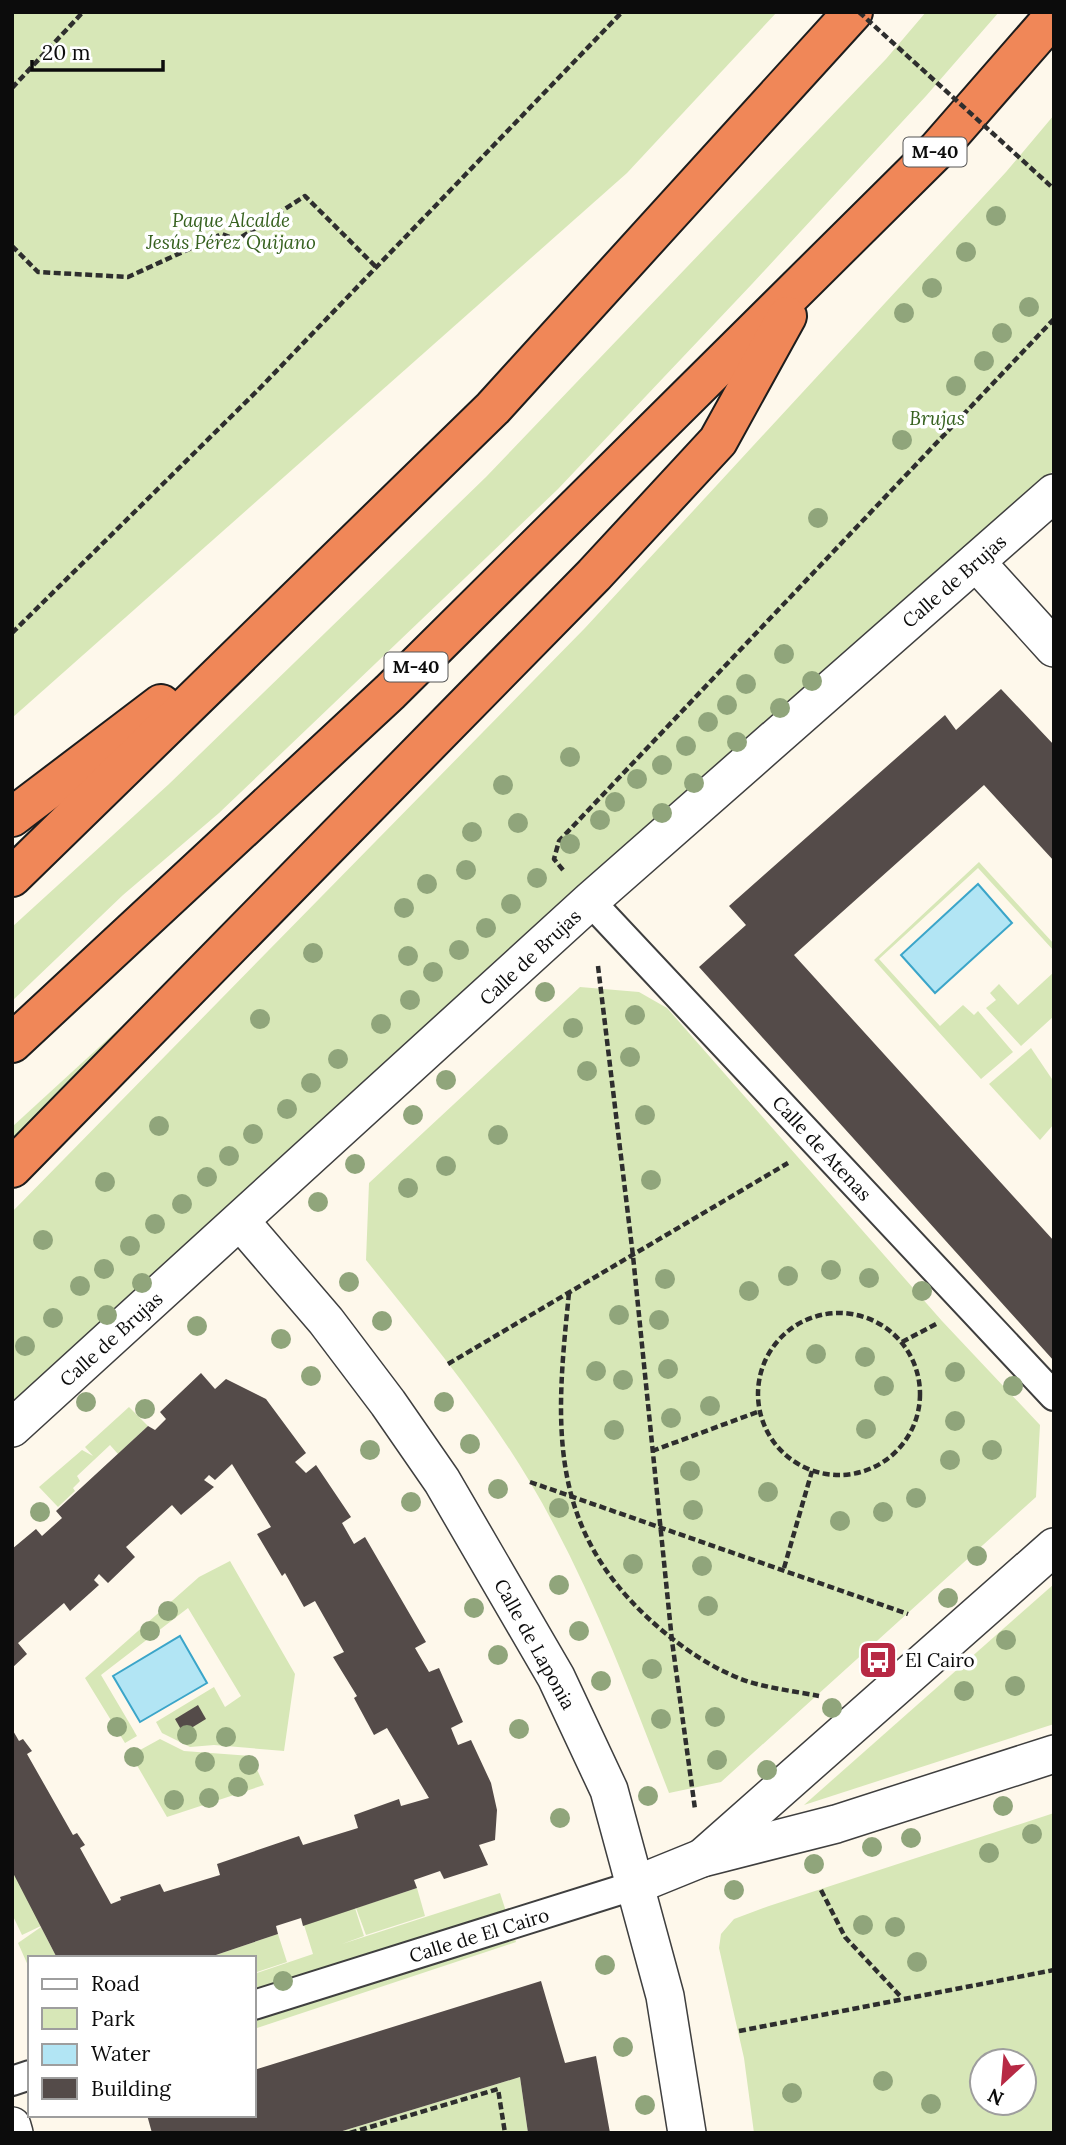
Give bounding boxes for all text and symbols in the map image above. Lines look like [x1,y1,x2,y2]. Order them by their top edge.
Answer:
scale bar [32,28,163,72]
text: 20 m [42,39,91,66]
road number: M-40 [904,138,967,167]
park label: Paque Alcalde Jesús Pérez Quijano [145,208,316,254]
park label: Brujas [909,406,965,430]
street label: Calle de Brujas [897,529,1011,633]
road number: M-40 [384,652,448,682]
street label: Calle de Brujas [474,904,586,1010]
street label: Calle de Atenas [767,1090,877,1206]
street label: Calle de Brujas [55,1286,168,1391]
street label: Calle de Laponia [489,1574,581,1714]
bus stop icon: El Cairo [857,1639,899,1681]
place label: El Cairo [905,1648,975,1672]
street label: Calle de El Cairo [406,1902,552,1968]
legend [28,1956,256,2117]
text: Road [91,1970,140,1997]
text: Park [91,2005,135,2032]
text: Water [91,2040,150,2067]
north arrow [968,2047,1038,2117]
text: Building [91,2075,171,2102]
text: N [983,2083,1007,2111]

